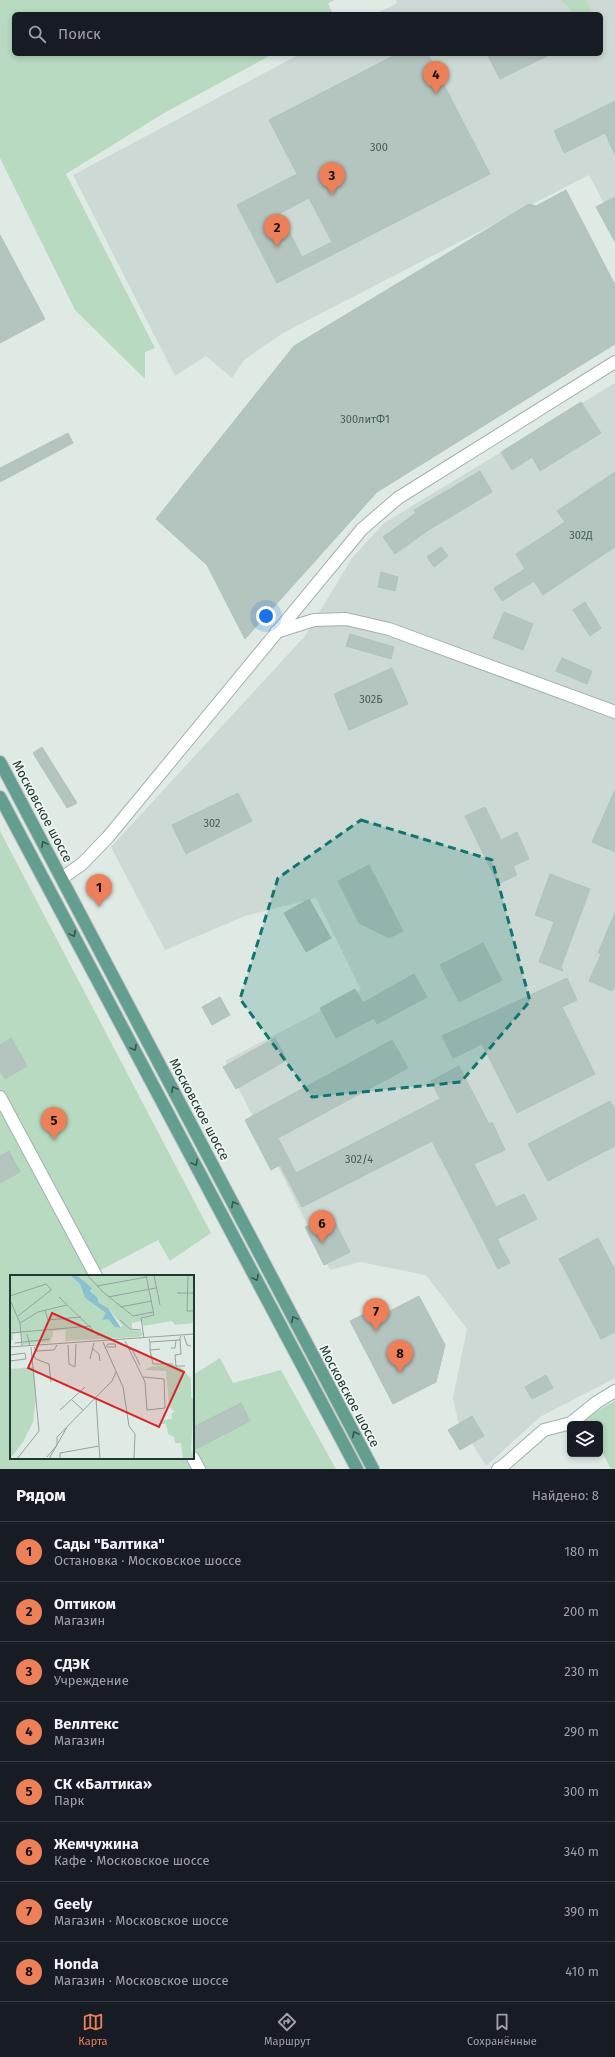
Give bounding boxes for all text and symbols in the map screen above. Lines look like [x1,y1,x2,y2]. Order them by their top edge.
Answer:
search box [12,12,603,56]
icon: search [26,23,48,45]
text: Поиск [58,25,101,43]
pin: 4 [423,61,449,94]
house number: 300 [370,141,388,154]
pin: 3 [319,162,345,195]
pin: 2 [264,214,290,247]
house number: 300литФ1 [340,413,390,426]
house number: 302Д [569,529,593,542]
your location [256,606,276,626]
house number: 302Б [359,693,383,706]
street label: Московское шоссе [9,758,76,865]
house number: 302 [204,817,220,830]
one-way arrow [41,840,49,848]
pin: 1 [86,874,112,907]
one-way arrow [68,929,75,937]
one-way arrow [129,1044,136,1052]
street label: Московское шоссе [166,1056,233,1163]
one-way arrow [171,1086,178,1093]
pin: 5 [41,1107,67,1140]
house number: 302/4 [345,1153,373,1166]
one-way arrow [190,1159,197,1166]
one-way arrow [231,1201,239,1208]
pin: 6 [309,1210,335,1243]
one-way arrow [251,1274,259,1281]
inset map [10,1275,194,1459]
pin: 7 [363,1298,389,1331]
one-way arrow [292,1316,299,1324]
pin: 8 [387,1340,413,1373]
street label: Московское шоссе [316,1343,383,1450]
map controls [567,1421,603,1457]
button: layers [567,1421,603,1457]
one-way arrow [352,1431,360,1439]
text: Рядом [16,1485,66,1506]
text: Найдено: 8 [532,1488,599,1503]
text: Сады "Балтика" [54,1535,165,1553]
text: 1 [26,1544,32,1559]
text: 180 m [564,1544,599,1559]
text: Остановка · Московское шоссе [54,1553,241,1568]
text: Оптиком [54,1595,116,1613]
text: 2 [26,1604,32,1619]
text: 200 m [563,1604,599,1619]
text: Магазин [54,1613,105,1628]
text: СДЭК [54,1655,90,1673]
text: 3 [26,1664,32,1679]
text: 230 m [564,1664,599,1679]
text: Учреждение [54,1673,129,1688]
text: Веллтекс [54,1715,119,1733]
text: 4 [25,1724,33,1739]
text: 290 m [564,1724,599,1739]
text: Магазин [54,1733,105,1748]
text: СК «Балтика» [54,1775,152,1793]
text: 5 [26,1784,32,1799]
text: 300 m [563,1784,599,1799]
text: Парк [54,1793,84,1808]
text: Жемчужина [54,1835,139,1853]
text: 6 [25,1844,33,1859]
text: 340 m [564,1844,599,1859]
text: Кафе · Московское шоссе [54,1853,210,1868]
text: Geely [54,1895,92,1913]
text: 7 [26,1904,32,1919]
text: 390 m [564,1904,599,1919]
text: Магазин · Московское шоссе [54,1913,229,1928]
text: Honda [54,1955,99,1973]
text: 8 [25,1964,33,1979]
text: 410 m [565,1964,599,1979]
text: Магазин · Московское шоссе [54,1973,229,1988]
tab: Карта [78,2011,107,2048]
tab: Маршрут [264,2011,311,2048]
tab: Сохранённые [467,2011,537,2048]

